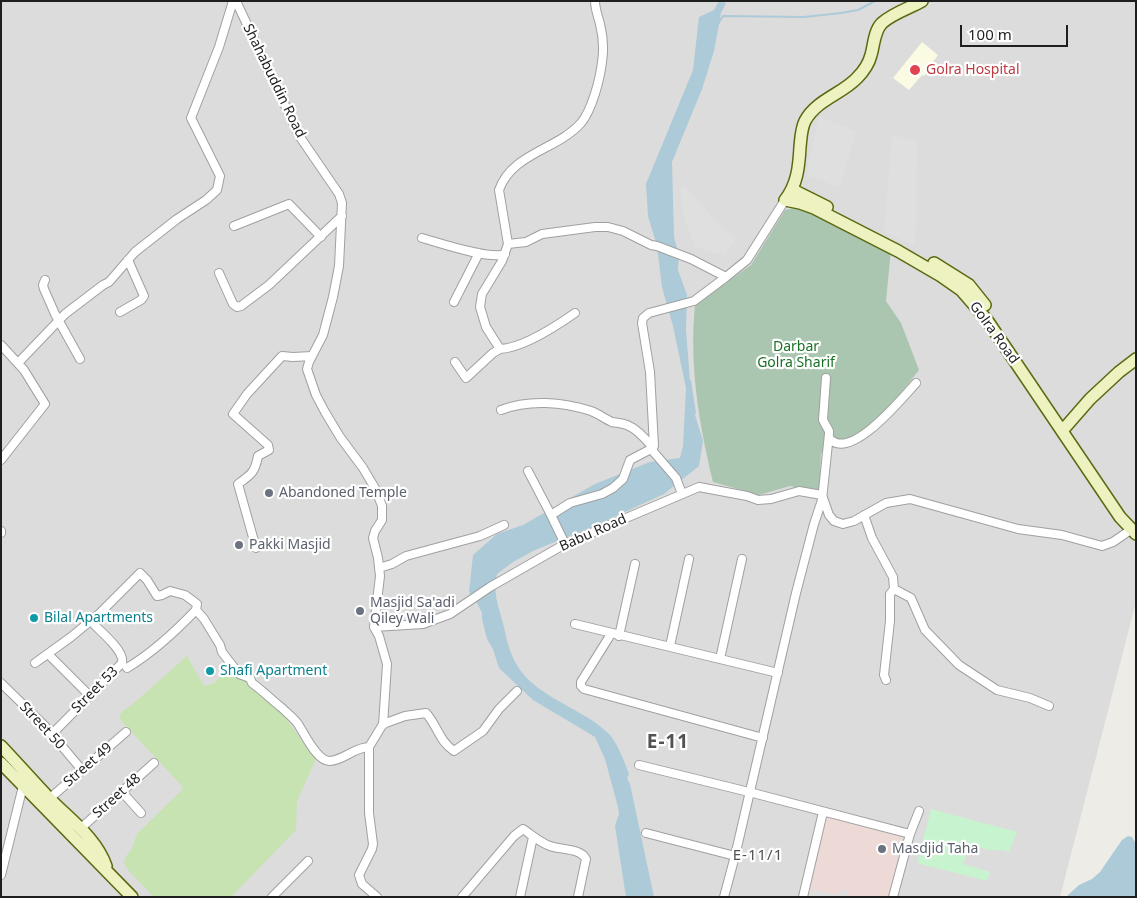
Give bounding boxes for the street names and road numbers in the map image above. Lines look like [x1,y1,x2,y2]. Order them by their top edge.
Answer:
street label: Shahabuddin Road [239,21,309,141]
street label: Golra Road [966,299,1022,367]
street label: Babu Road [557,511,629,555]
street label: Street 53 [68,663,122,717]
street label: Street 50 [16,699,68,753]
street label: Street 49 [60,739,116,791]
street label: Street 48 [90,770,144,822]

